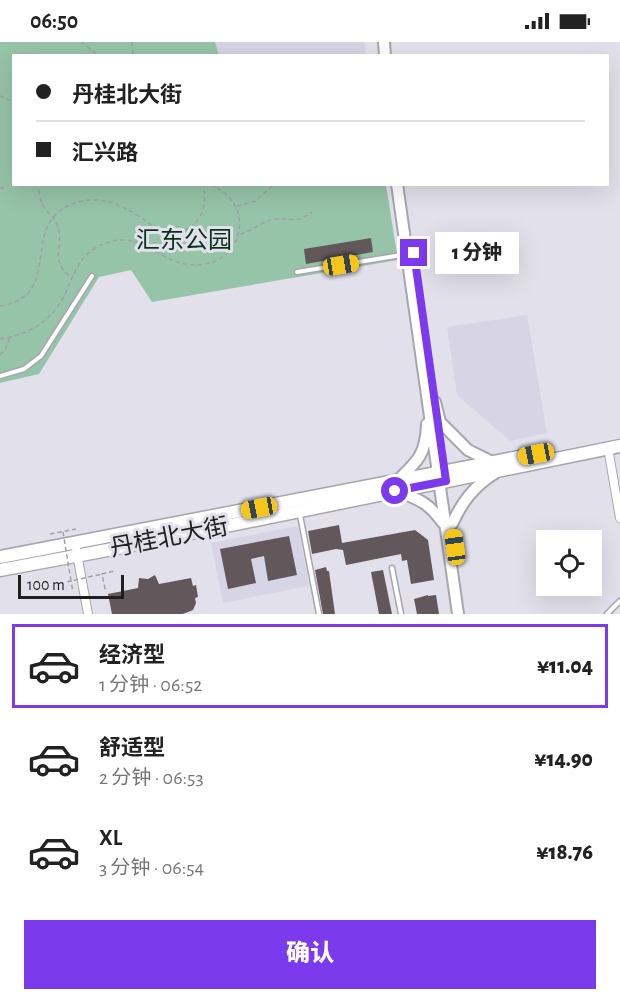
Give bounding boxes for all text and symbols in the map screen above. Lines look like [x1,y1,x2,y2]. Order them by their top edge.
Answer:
text: 06:50 [30,10,78,32]
text: 丹桂北大街 [72,84,182,106]
text: 汇兴路 [72,142,138,164]
park label: 汇东公园 [136,227,232,253]
callout: 1 分钟 [435,232,519,274]
route end [400,239,427,266]
text: 1 分钟 [452,243,502,263]
car [322,253,360,277]
car [517,442,555,466]
route start [381,477,408,504]
car [240,496,278,520]
street label: 丹桂北大街 [108,513,230,561]
car [444,528,466,566]
map controls [536,530,602,596]
button: locate [536,530,602,596]
scale bar [18,572,124,600]
text: 100 m [27,577,65,593]
icon: car [27,639,81,693]
text: 经济型 [99,644,165,666]
text: ¥11.04 [537,655,593,677]
text: 1 分钟 · 06:52 [99,675,202,695]
icon: car [27,732,81,786]
text: 舒适型 [99,737,165,759]
text: ¥14.90 [534,748,593,770]
text: 2 分钟 · 06:53 [99,768,204,788]
icon: car [27,825,81,879]
text: XL [99,827,122,849]
text: ¥18.76 [536,841,593,863]
text: 3 分钟 · 06:54 [99,858,204,878]
button: 确认 [24,920,596,989]

